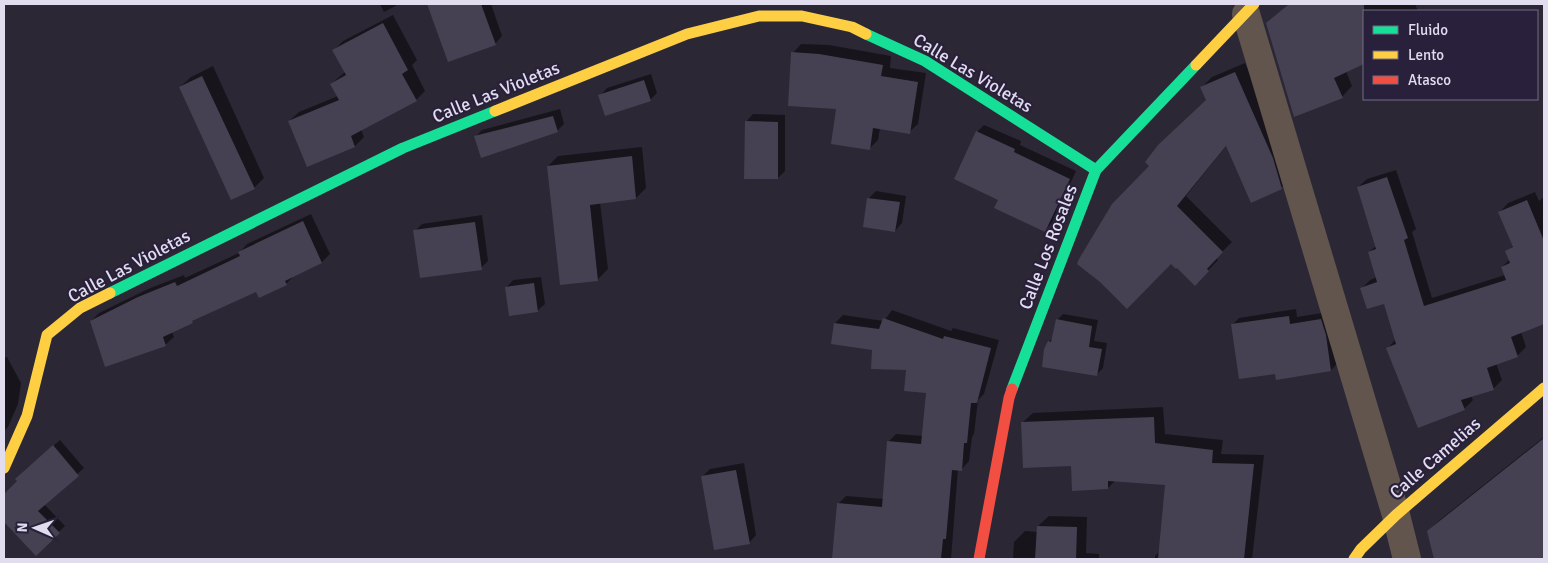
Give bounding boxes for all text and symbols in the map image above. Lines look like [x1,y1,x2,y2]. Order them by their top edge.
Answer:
legend [1363,10,1538,100]
text: Fluido [1408,21,1448,39]
street label: Calle Las Violetas [909,29,1037,117]
text: Lento [1408,46,1444,64]
street label: Calle Las Violetas [429,56,563,128]
text: Atasco [1408,71,1451,89]
street label: Calle Los Rosales [1014,181,1082,313]
street label: Calle Las Violetas [64,224,194,307]
street label: Calle Camelias [1385,412,1485,503]
north arrow [10,503,60,553]
text: N [14,522,31,533]

